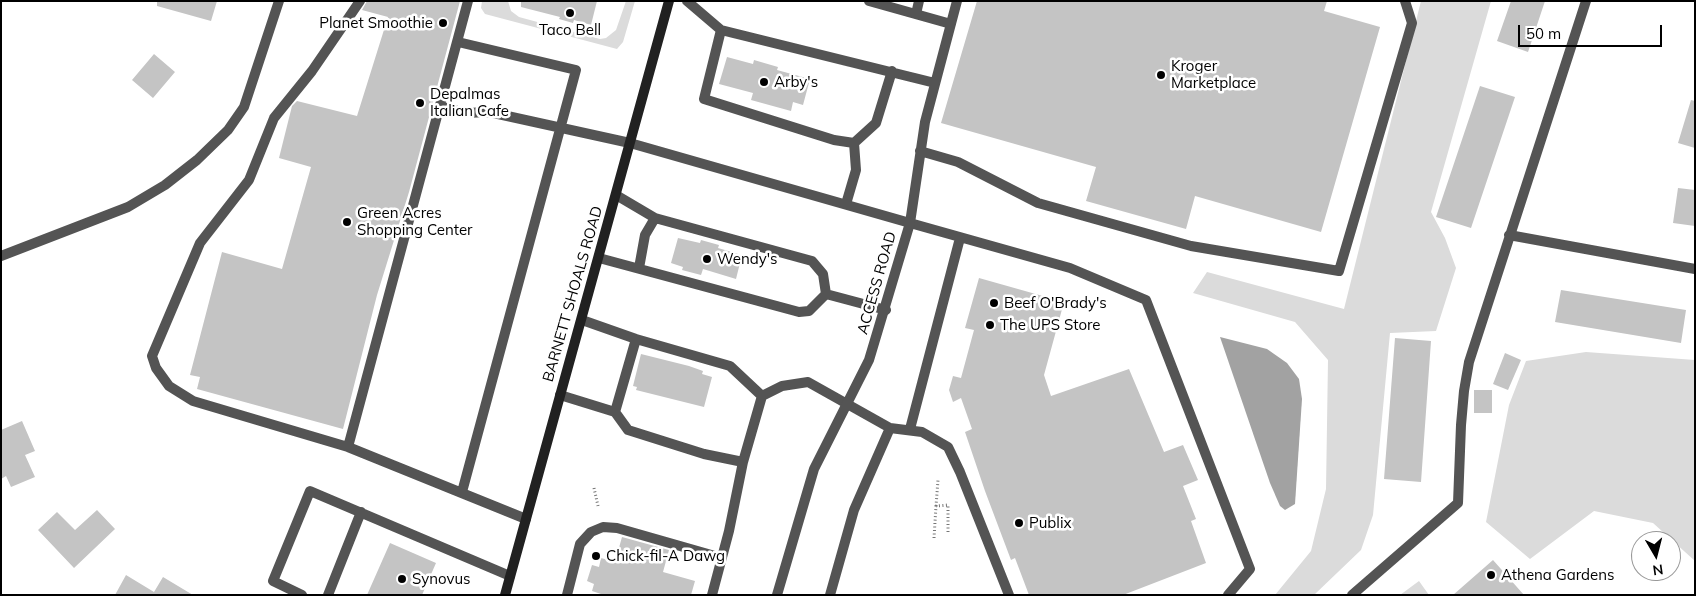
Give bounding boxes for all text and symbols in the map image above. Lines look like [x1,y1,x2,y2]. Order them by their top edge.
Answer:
marker: Taco Bell [564,7,576,19]
place label: Planet Smoothie [319,14,433,32]
scale bar [1521,15,1665,47]
marker: Planet Smoothie [437,17,449,29]
place label: Taco Bell [539,21,601,39]
text: 50 m [1526,24,1561,43]
place label: Kroger Marketplace [1171,57,1256,92]
marker: Kroger Marketplace [1155,69,1167,81]
place label: Arby's [774,73,818,91]
marker: Arby's [758,76,770,88]
place label: Depalmas Italian Cafe [430,85,509,120]
marker: Depalmas Italian Cafe [414,97,426,109]
place label: Green Acres Shopping Center [357,204,472,239]
street label: BARNETT SHOALS ROAD [539,204,607,384]
marker: Green Acres Shopping Center [341,216,353,228]
street label: ACCESS ROAD [854,229,900,337]
place label: Wendy's [717,250,777,268]
marker: Wendy's [701,253,713,265]
place label: Beef O'Brady's [1004,294,1107,312]
marker: Beef O'Brady's [988,297,1000,309]
place label: The UPS Store [1000,316,1100,334]
marker: The UPS Store [984,319,996,331]
place label: Publix [1029,514,1071,532]
marker: Publix [1013,517,1025,529]
north arrow [1631,531,1681,581]
place label: Chick-fil-A Dawg [606,547,725,565]
marker: Chick-fil-A Dawg [590,550,602,562]
text: N [1651,560,1664,580]
place label: Athena Gardens [1501,566,1614,584]
marker: Athena Gardens [1485,569,1497,581]
place label: Synovus [412,570,471,588]
marker: Synovus [396,573,408,585]

